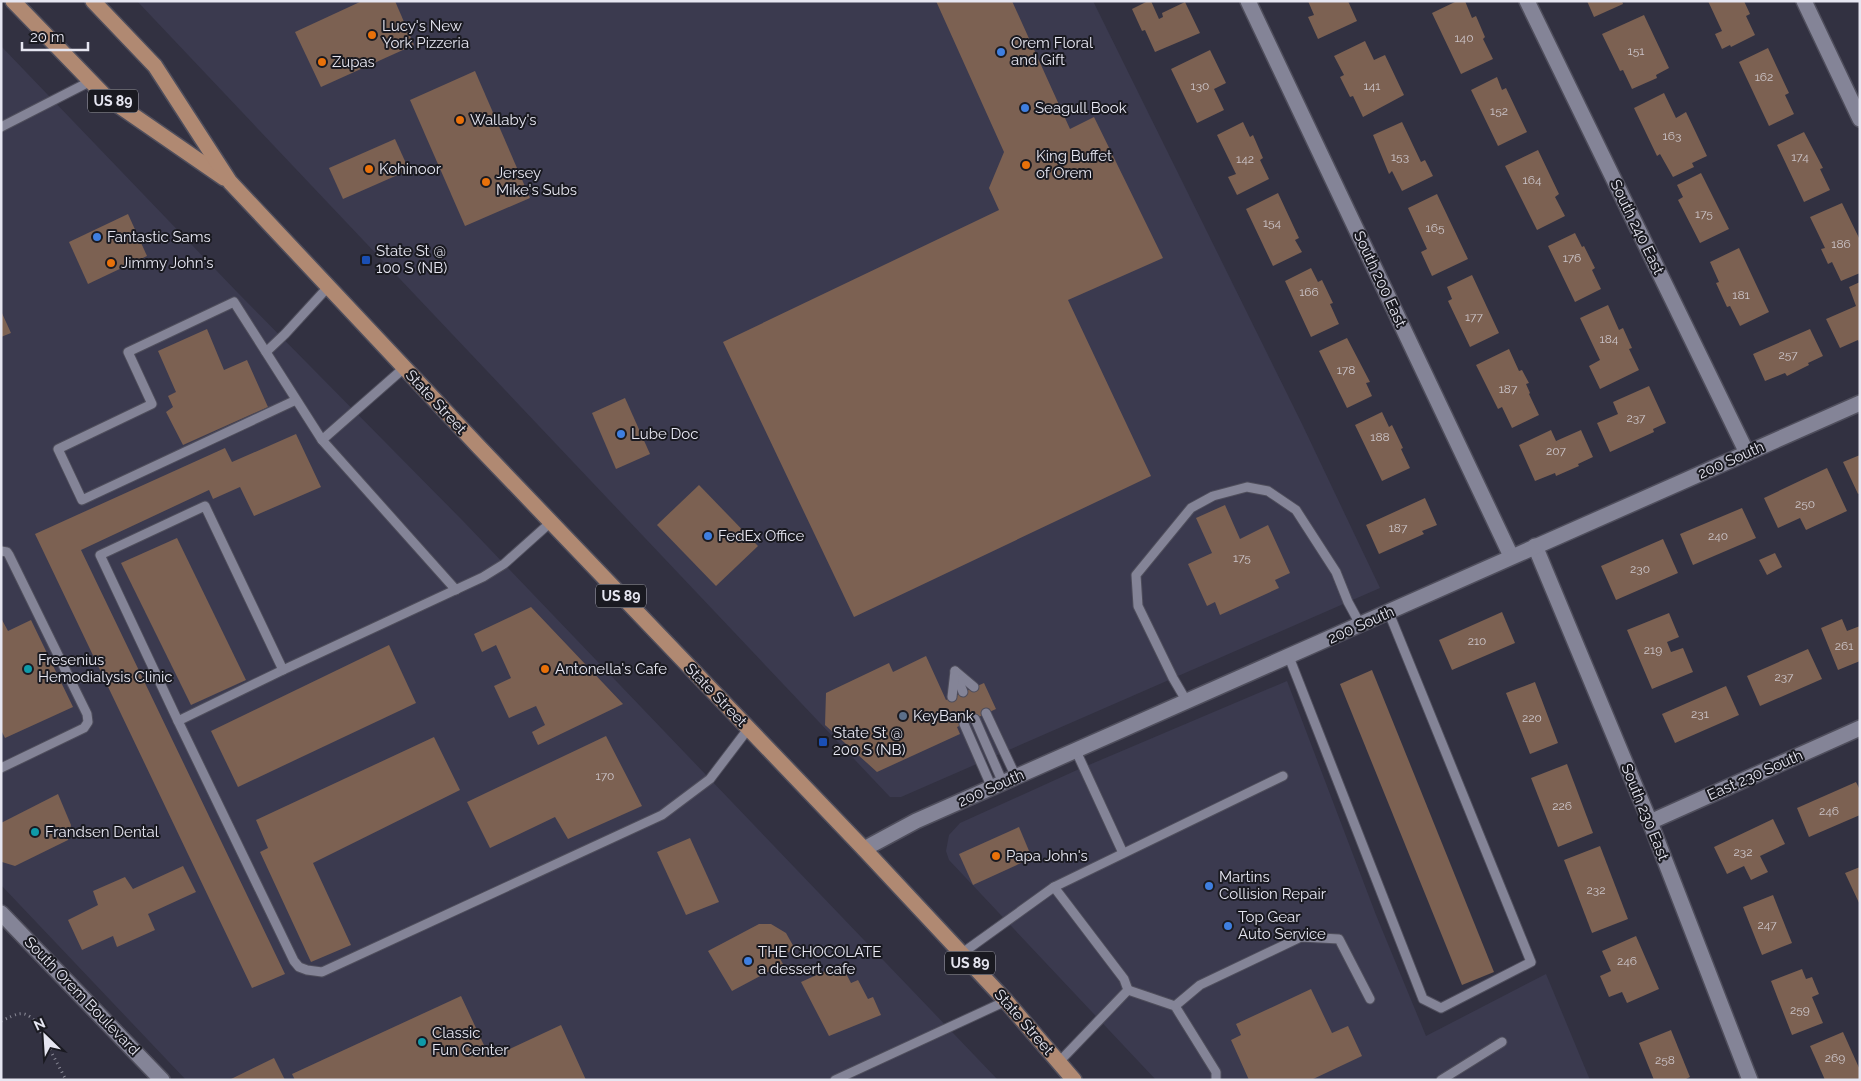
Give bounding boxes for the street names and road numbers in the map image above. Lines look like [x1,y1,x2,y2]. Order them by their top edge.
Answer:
road number: US 89 [88,90,138,112]
street label: South 240 East [1606,177,1668,277]
street label: South 200 East [1350,228,1410,330]
street label: State Street [402,366,470,438]
street label: 200 South [1695,437,1767,483]
road number: US 89 [596,584,646,608]
street label: 200 South [1325,602,1397,648]
street label: State Street [681,660,751,730]
street label: East 230 South [1704,746,1806,804]
street label: South 230 East [1617,761,1673,863]
street label: 200 South [955,765,1027,811]
street label: South Orem Boulevard [21,933,143,1059]
road number: US 89 [945,951,995,974]
street label: State Street [991,985,1057,1059]

